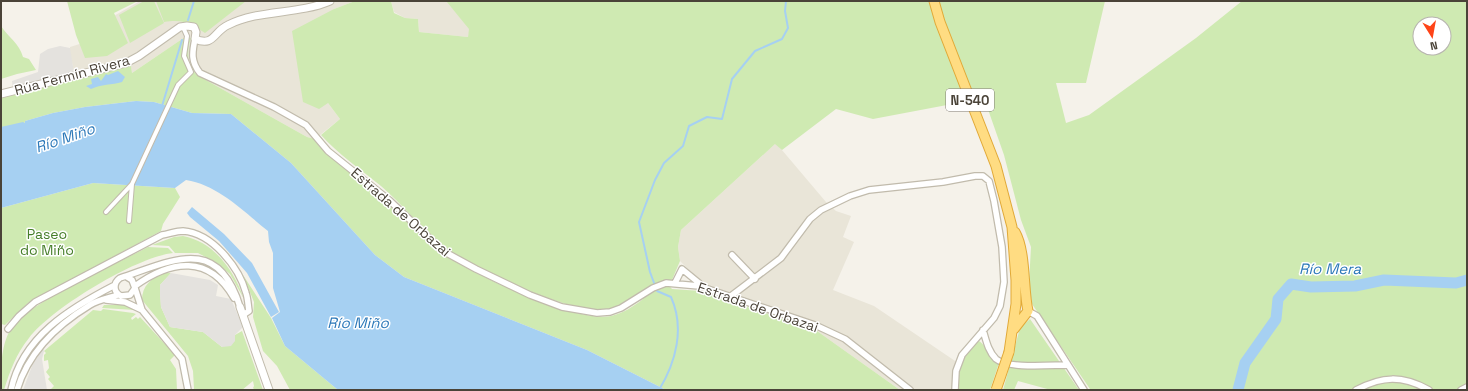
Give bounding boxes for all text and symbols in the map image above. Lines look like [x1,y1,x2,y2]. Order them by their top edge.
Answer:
north arrow [1412,16,1452,56]
text: N [1429,38,1439,53]
street label: Rúa Fermín Rivera [12,51,132,99]
road number: N-540 [946,89,994,111]
water label: Río Miño [33,118,98,157]
street label: Estrada de Orbazai [347,164,455,260]
park label: Paseo do Miño [20,225,74,259]
water label: Río Mera [1299,259,1361,278]
street label: Estrada de Orbazai [695,278,821,336]
water label: Río Miño [327,313,389,332]

